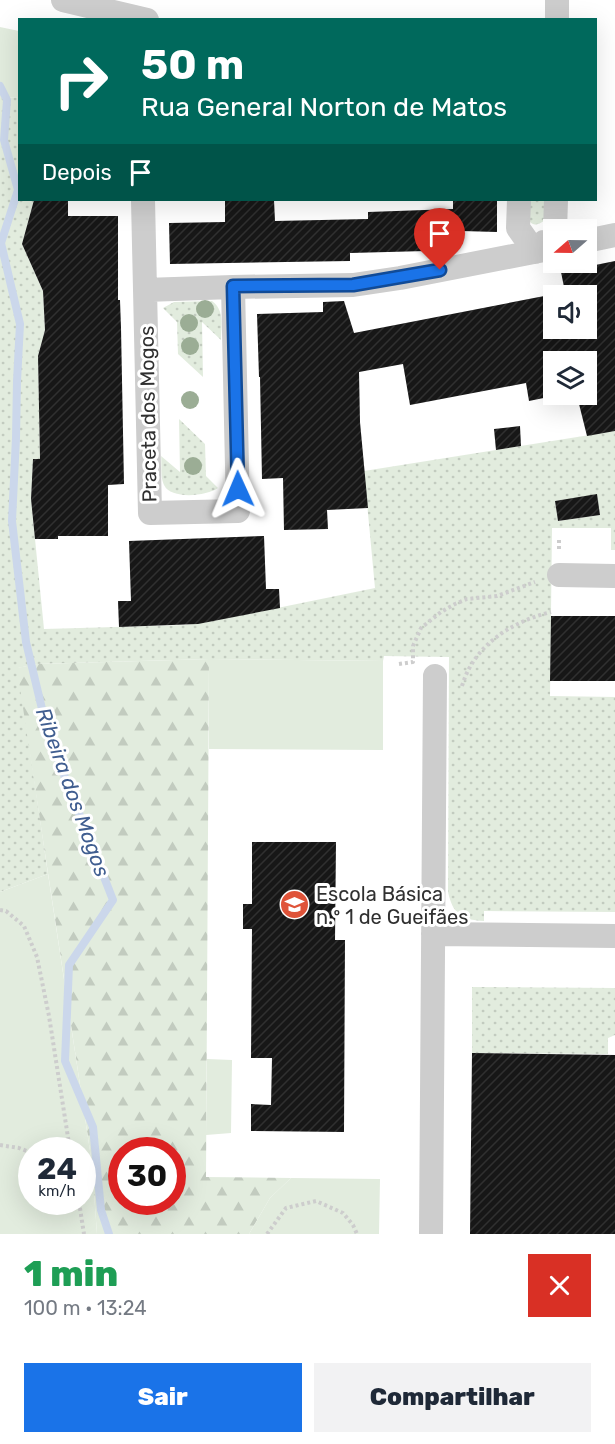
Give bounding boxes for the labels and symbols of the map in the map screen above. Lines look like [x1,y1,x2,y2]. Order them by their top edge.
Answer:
pin [414,208,465,270]
north arrow [543,219,597,273]
street label: Praceta dos Mogos [134,325,162,503]
position arrow [206,457,270,521]
water label: Ribeira dos Mogos [31,704,115,880]
place label: Escola Básica n.º 1 de Gueifães [316,882,468,929]
school or university icon: Escola Básica n.º 1 de Gueifães [279,889,311,921]
speed limit sign: 30 [108,1137,186,1215]

